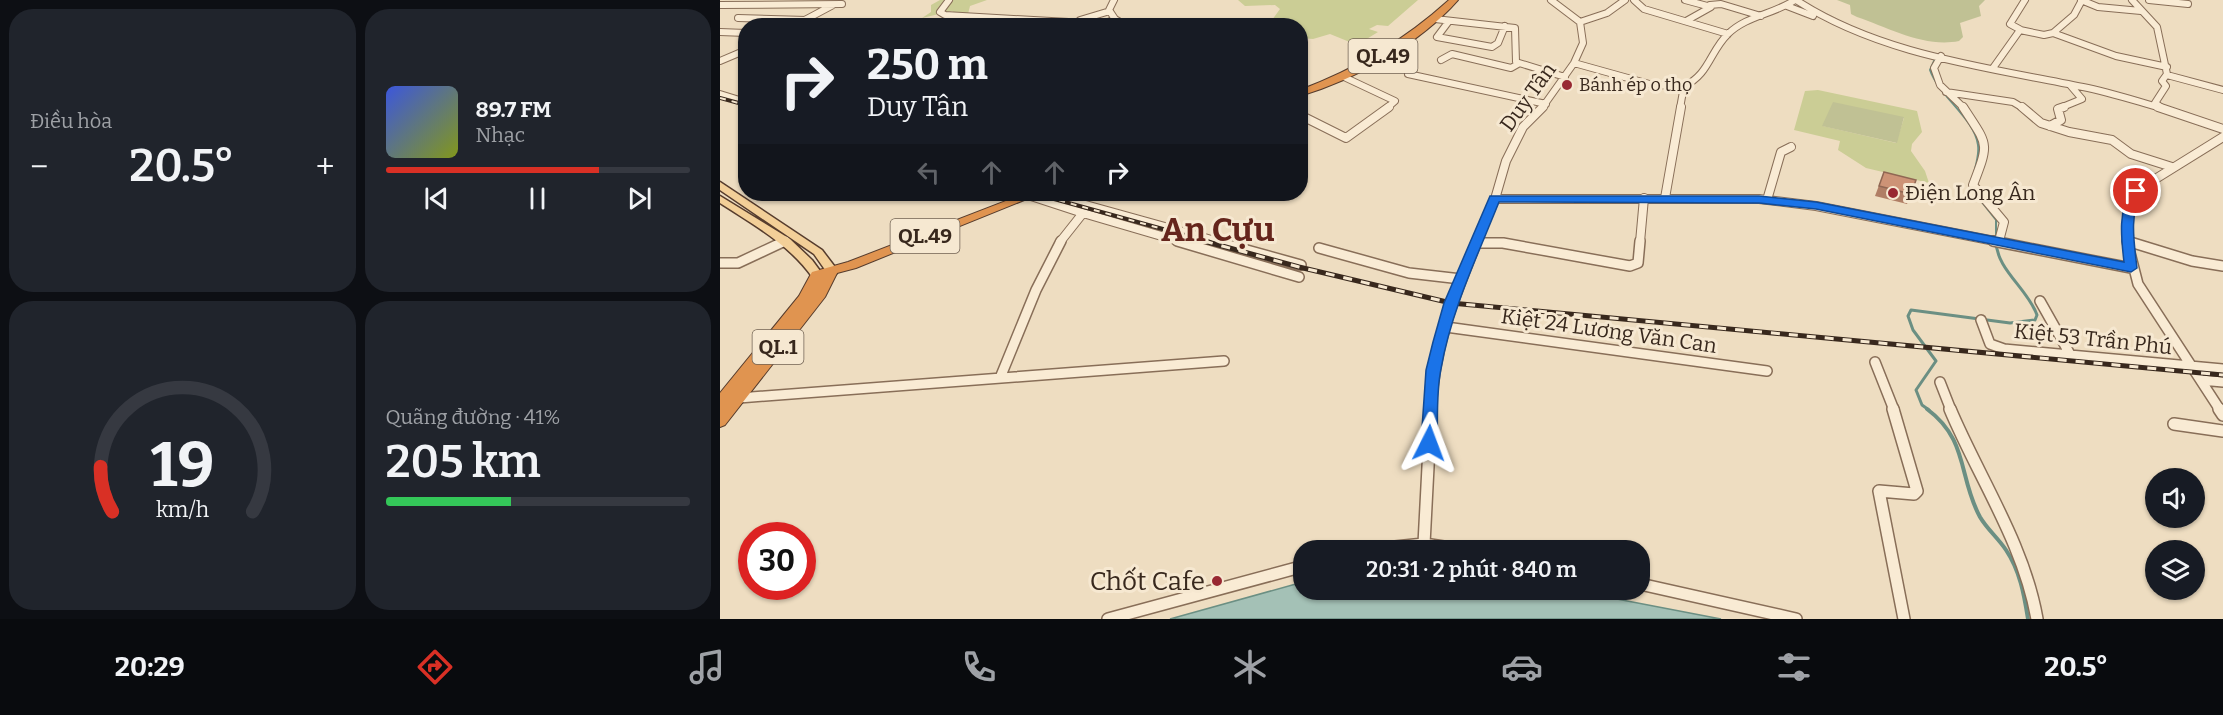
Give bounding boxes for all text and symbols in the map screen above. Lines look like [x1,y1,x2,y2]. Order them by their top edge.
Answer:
road number: QL.49 [1348,39,1418,73]
text: 250 m [867,40,988,90]
icon: right [768,42,846,120]
street label: Duy Tân [1494,58,1562,136]
place label: Bánh ép o thọ [1579,74,1692,96]
marker: Bánh ép o thọ [1560,78,1574,92]
text: Duy Tân [867,91,968,123]
text: 89.7 FM [476,96,551,123]
text: Điều hòa [30,109,112,133]
text: Nhạc [476,123,525,147]
text: 20.5° [129,139,235,193]
text: − [30,147,48,187]
text: + [316,147,334,187]
icon: left [912,156,945,189]
icon: ahead [975,156,1008,189]
icon: ahead [1038,156,1071,189]
icon: right [1101,156,1134,189]
pin [2110,165,2161,216]
icon: arrive [2119,174,2152,207]
place label: Điện Long Ân [1905,180,2035,206]
icon: previous [420,182,453,215]
icon: pause [521,182,554,215]
icon: next [623,182,656,215]
marker: Điện Long Ân [1886,186,1900,200]
district label: An Cựu [1161,210,1275,250]
road number: QL.49 [890,219,960,253]
street label: Kiệt 24 Lương Văn Can [1499,303,1719,359]
street label: Kiệt 53 Trần Phú [2013,318,2173,360]
road number: QL.1 [752,330,804,364]
text: Quãng đường · 41% [386,405,560,429]
position arrow [1397,411,1461,475]
text: 19 [150,428,214,503]
text: 205 km [386,435,541,489]
map controls [2145,468,2205,600]
button: sound [2145,468,2205,528]
text: km/h [156,498,209,524]
speed limit sign: 30 [738,522,816,600]
button: layers [2145,540,2205,600]
text: 20:31 · 2 phút · 840 m [1366,556,1577,583]
place label: Chốt Cafe [1090,566,1205,597]
marker: Chốt Cafe [1210,574,1224,588]
icon: directions [414,646,456,688]
icon: music [686,646,728,688]
icon: phone [958,646,1000,688]
icon: climate [1229,646,1271,688]
icon: car [1501,646,1543,688]
icon: filters [1773,646,1815,688]
text: 20:29 [115,651,185,683]
text: 20.5° [2044,651,2108,683]

